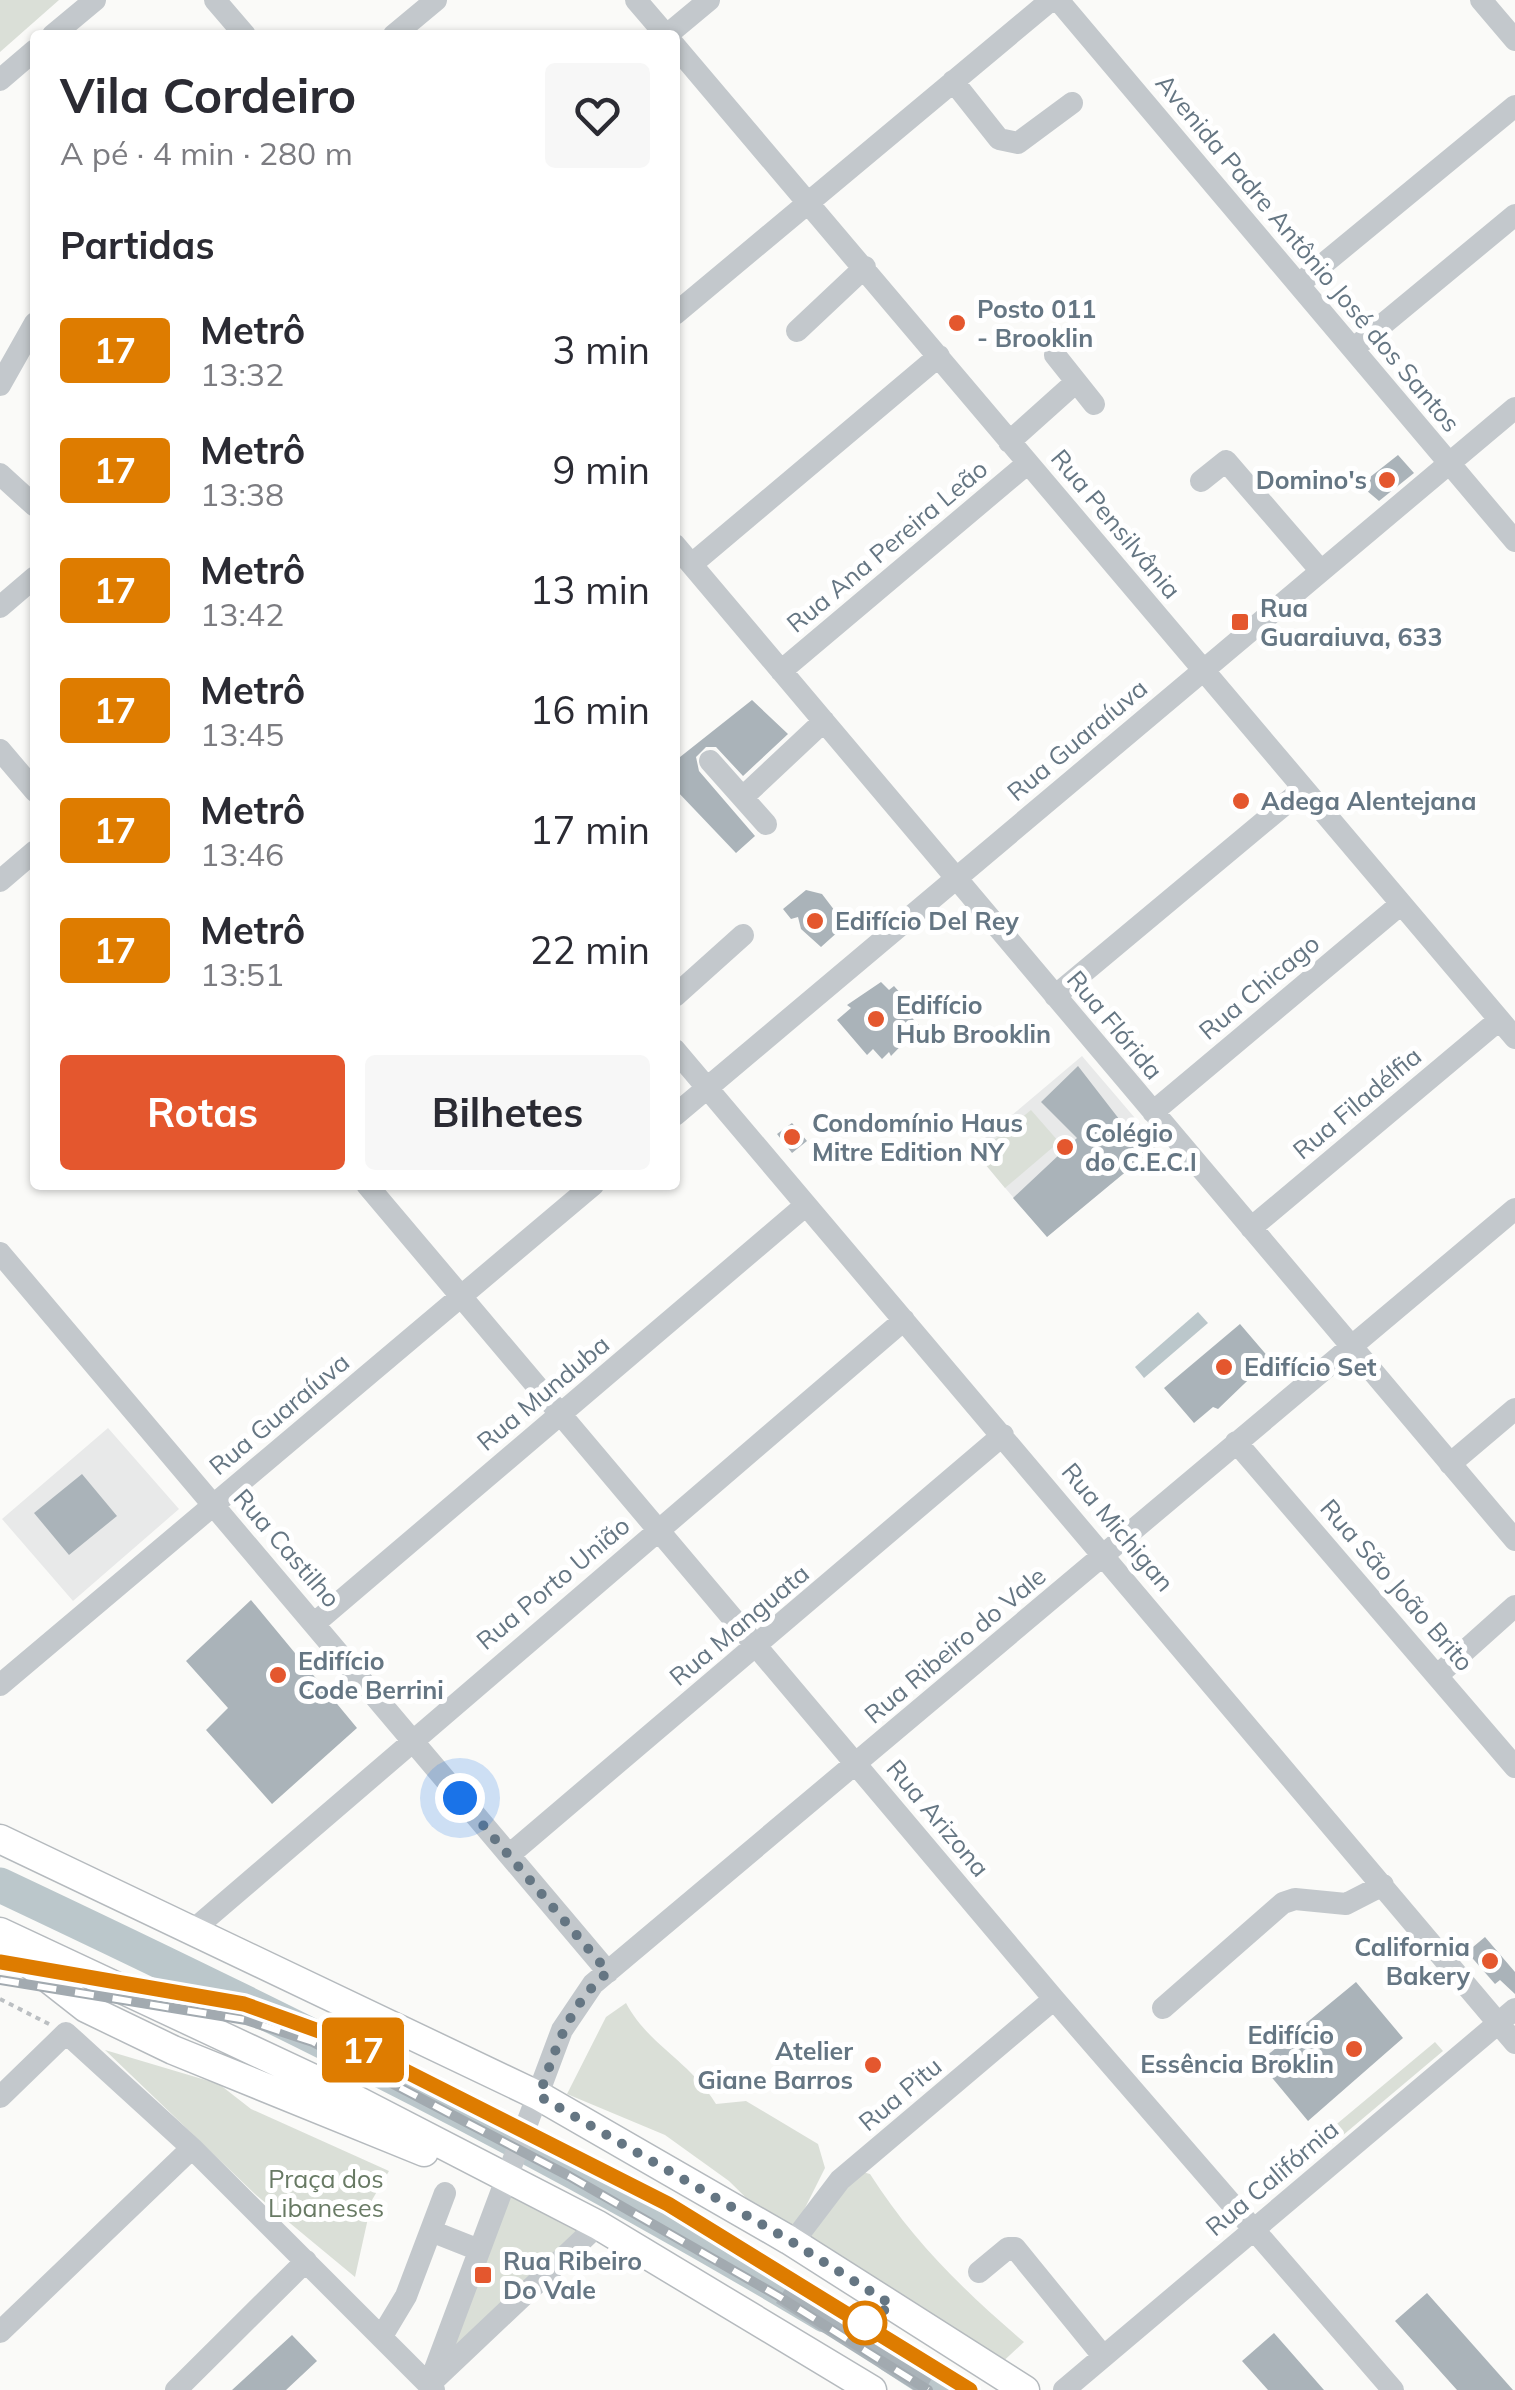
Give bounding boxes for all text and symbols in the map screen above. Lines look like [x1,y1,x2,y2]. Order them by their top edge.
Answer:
button: heart [545,63,650,168]
text: Vila Cordeiro [60,65,356,125]
street label: Avenida Padre Antônio José dos Santos [1150,68,1467,438]
text: A pé · 4 min · 280 m [60,133,353,173]
text: Partidas [60,221,214,269]
place label: Posto 011 - Brooklin [977,293,1096,353]
text: Metrô [200,306,305,354]
marker: Posto 011 - Brooklin [946,312,968,334]
text: 3 min [553,326,650,374]
text: 17 [94,328,136,372]
text: 13:32 [200,354,284,394]
text: Metrô [200,426,305,474]
street label: Rua Pensilvânia [1045,443,1188,605]
text: 9 min [553,446,650,494]
text: 17 [94,448,136,492]
street label: Rua Ana Pereira Leão [780,453,993,639]
place label: Domino's [1256,464,1367,495]
marker: Domino's [1376,469,1398,491]
text: 13:38 [200,474,284,514]
text: Metrô [200,546,305,594]
text: 13 min [530,566,650,614]
text: 17 [94,568,136,612]
place label: Rua Guaraiuva, 633 [1260,592,1442,652]
text: 13:42 [200,594,284,634]
marker: Rua Guaraiuva, 633 [1229,611,1251,633]
text: Metrô [200,666,305,714]
street label: Rua Guaraíuva [1000,672,1153,807]
text: 16 min [530,686,650,734]
text: 17 [94,688,136,732]
text: 13:45 [200,714,284,754]
place label: Adega Alentejana [1261,785,1476,816]
text: Metrô [200,786,305,834]
marker: Adega Alentejana [1230,790,1252,812]
text: 17 min [530,806,650,854]
text: 17 [94,808,136,852]
text: 13:46 [200,834,284,874]
place label: Edifício Del Rey [835,905,1019,936]
text: Metrô [200,906,305,954]
marker: Edifício Del Rey [804,910,826,932]
text: 22 min [530,926,650,974]
street label: Rua Chicago [1192,927,1325,1046]
text: 17 [94,928,136,972]
text: 13:51 [200,954,284,994]
street label: Rua Flórida [1061,964,1170,1085]
place label: Edifício Hub Brooklin [896,989,1051,1049]
marker: Edifício Hub Brooklin [865,1008,887,1030]
street label: Rua Filadélfia [1286,1040,1427,1165]
button: Rotas [60,1055,345,1170]
button: Bilhetes [365,1055,650,1170]
place label: Condomínio Haus Mitre Edition NY [812,1107,1023,1167]
place label: Colégio do C.E.C.I [1085,1117,1197,1177]
marker: Condomínio Haus Mitre Edition NY [781,1126,803,1148]
marker: Colégio do C.E.C.I [1054,1136,1076,1158]
street label: Rua Munduba [470,1328,615,1457]
street label: Rua Guaraíuva [202,1346,355,1481]
place label: Edifício Set [1244,1351,1377,1382]
marker: Edifício Set [1213,1356,1235,1378]
street label: Rua Michigan [1056,1456,1181,1597]
street label: Rua Castilho [228,1482,347,1613]
street label: Rua São João Brito [1314,1492,1481,1677]
street label: Rua Porto União [470,1510,636,1656]
street label: Rua Manguata [663,1557,815,1692]
street label: Rua Ribeiro do Vale [858,1560,1052,1729]
place label: Edifício Code Berrini [298,1645,444,1705]
marker: Edifício Code Berrini [267,1664,289,1686]
street label: Rua Arizona [880,1753,996,1883]
your location [435,1773,485,1823]
place label: California Bakery [1354,1931,1470,1991]
marker: California Bakery [1479,1950,1501,1972]
line badge: 17 [318,2018,408,2082]
place label: Edifício Essência Broklin [1140,2019,1334,2079]
text: 17 [342,2028,384,2072]
place label: Atelier Giane Barros [697,2035,853,2095]
marker: Edifício Essência Broklin [1343,2038,1365,2060]
street label: Rua Pitu [852,2050,947,2137]
marker: Atelier Giane Barros [862,2054,884,2076]
street label: Rua Califórnia [1199,2113,1344,2242]
park label: Praça dos Libaneses [268,2163,384,2223]
place label: Rua Ribeiro Do Vale [503,2245,642,2305]
marker: Rua Ribeiro Do Vale [472,2264,494,2286]
unlabelled marker [844,2302,886,2344]

